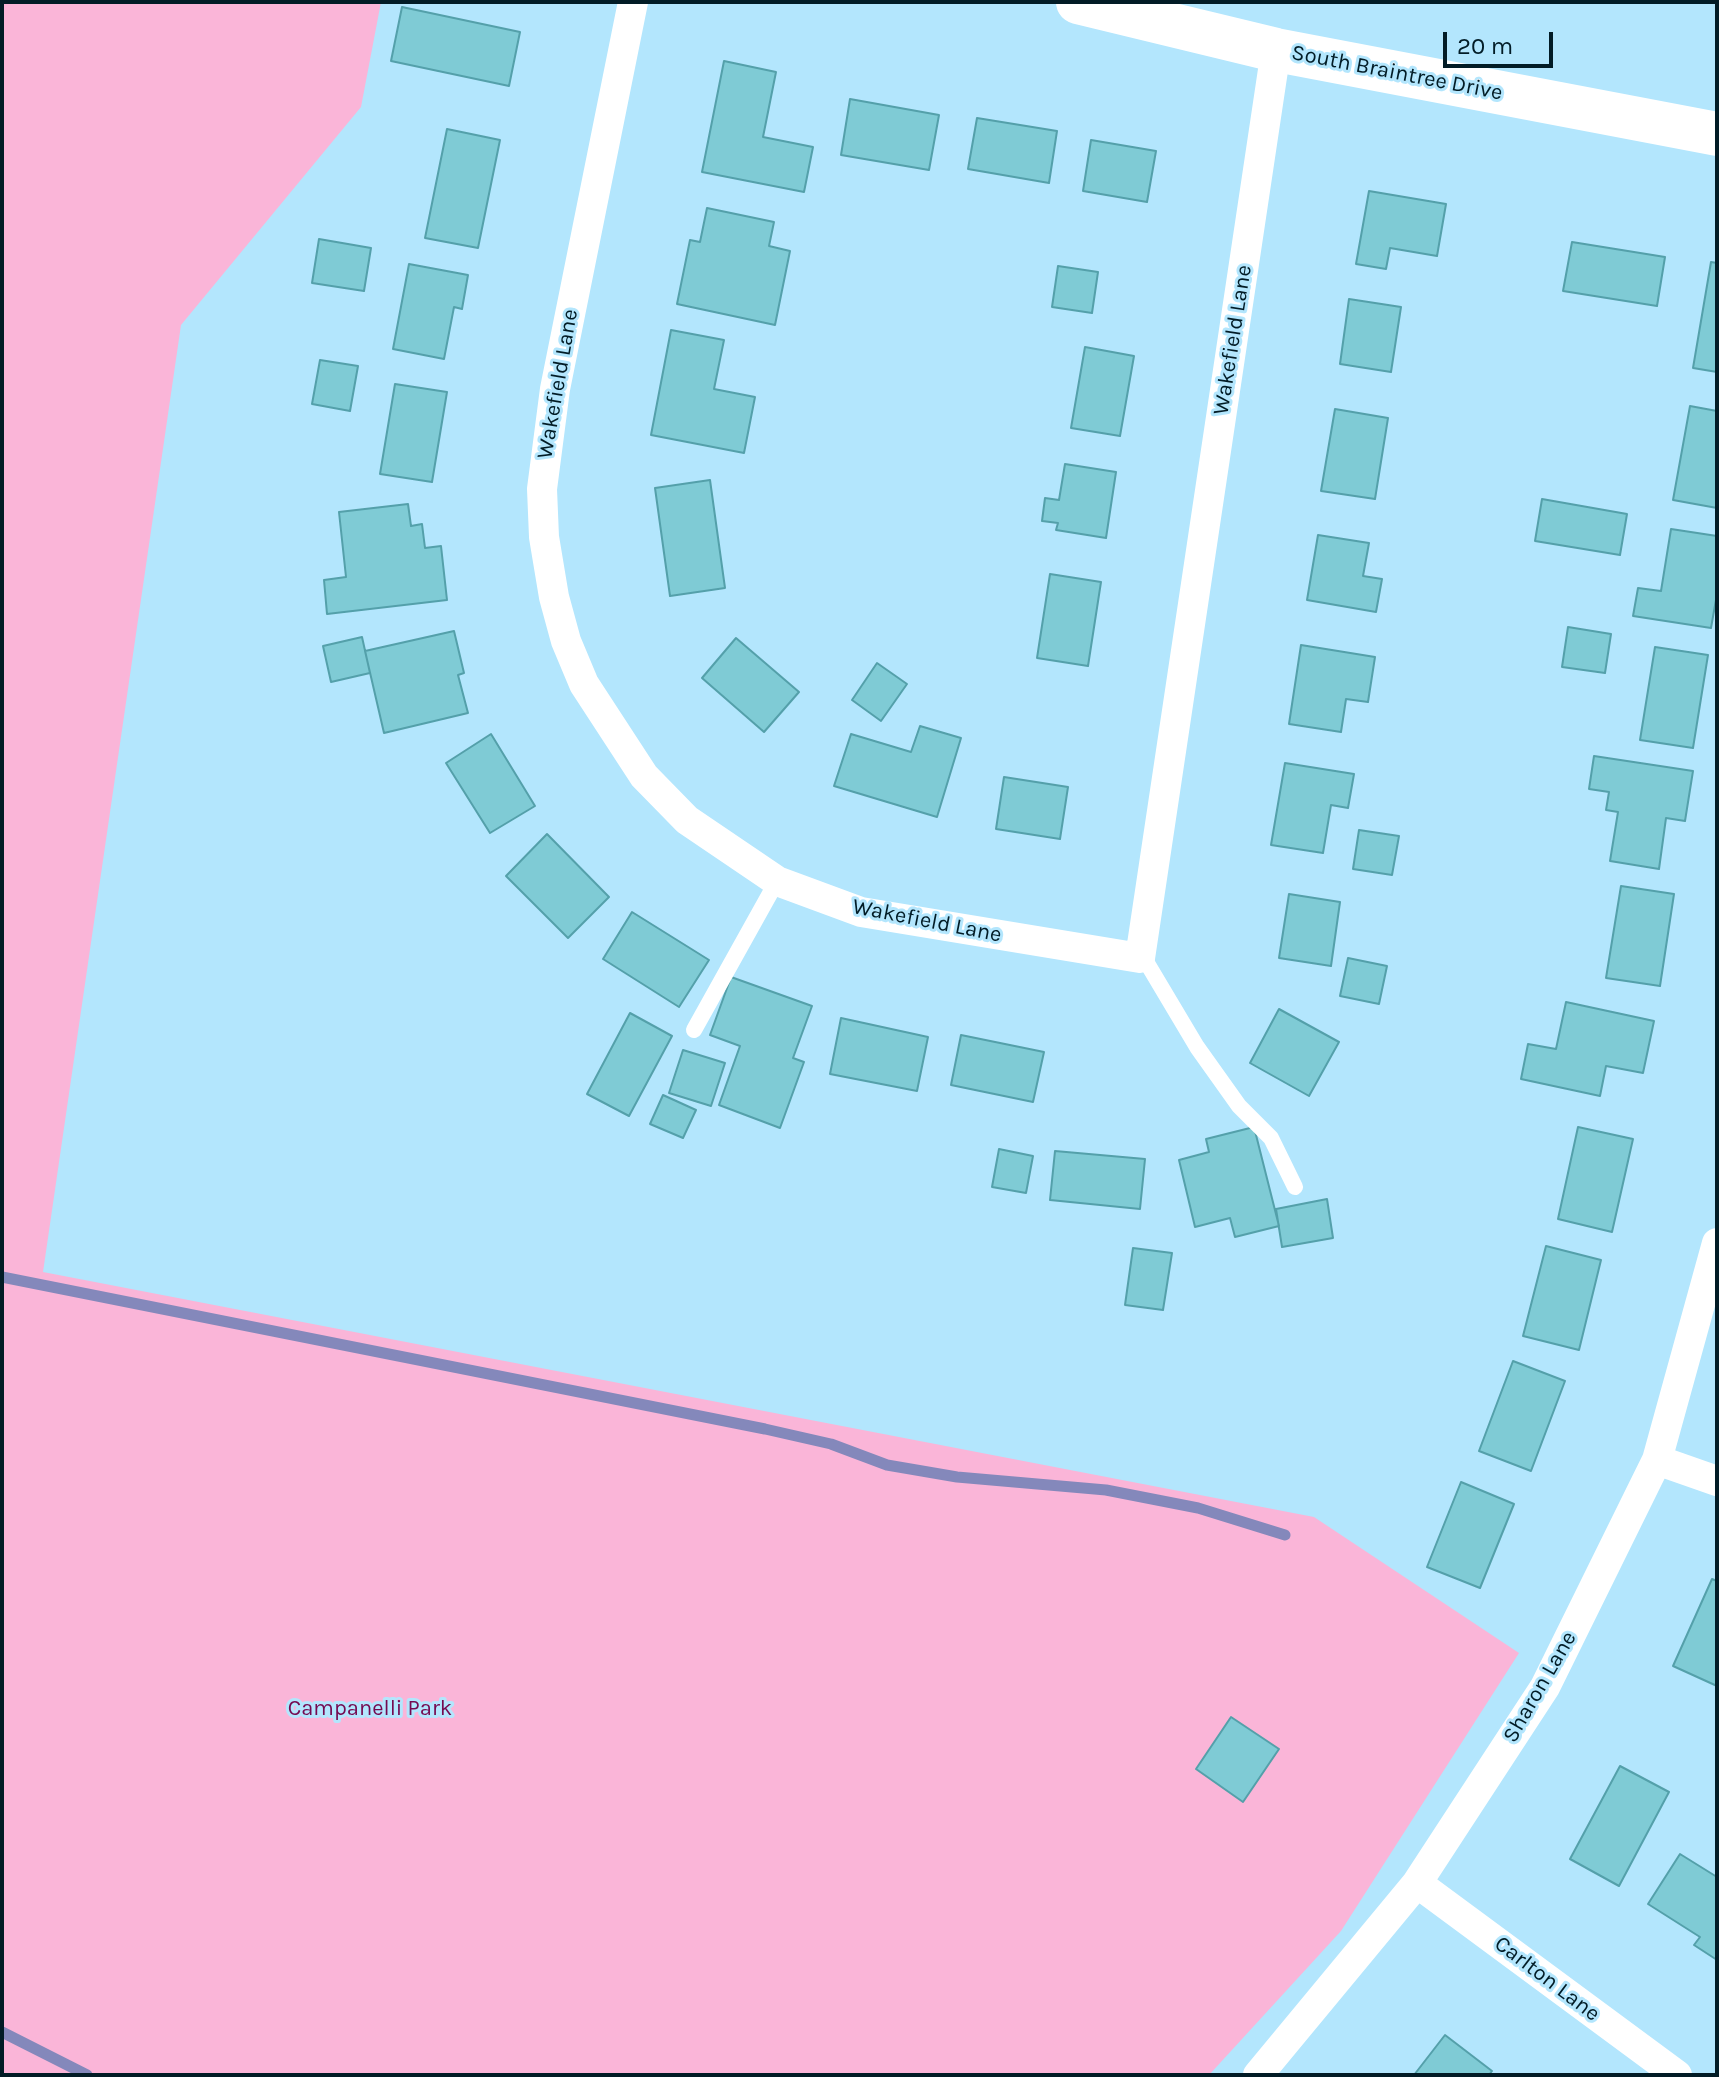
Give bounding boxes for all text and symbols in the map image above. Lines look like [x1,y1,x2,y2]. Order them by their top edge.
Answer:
scale bar [1447,16,1557,66]
text: 20 m [1457,32,1513,60]
street label: South Braintree Drive [1289,40,1505,106]
street label: Wakefield Lane [1208,263,1258,417]
street label: Wakefield Lane [532,307,584,461]
street label: Wakefield Lane [850,894,1004,948]
street label: Sharon Lane [1498,1627,1582,1747]
park label: Campanelli Park [288,1696,452,1722]
street label: Carlton Lane [1489,1931,1605,2027]

